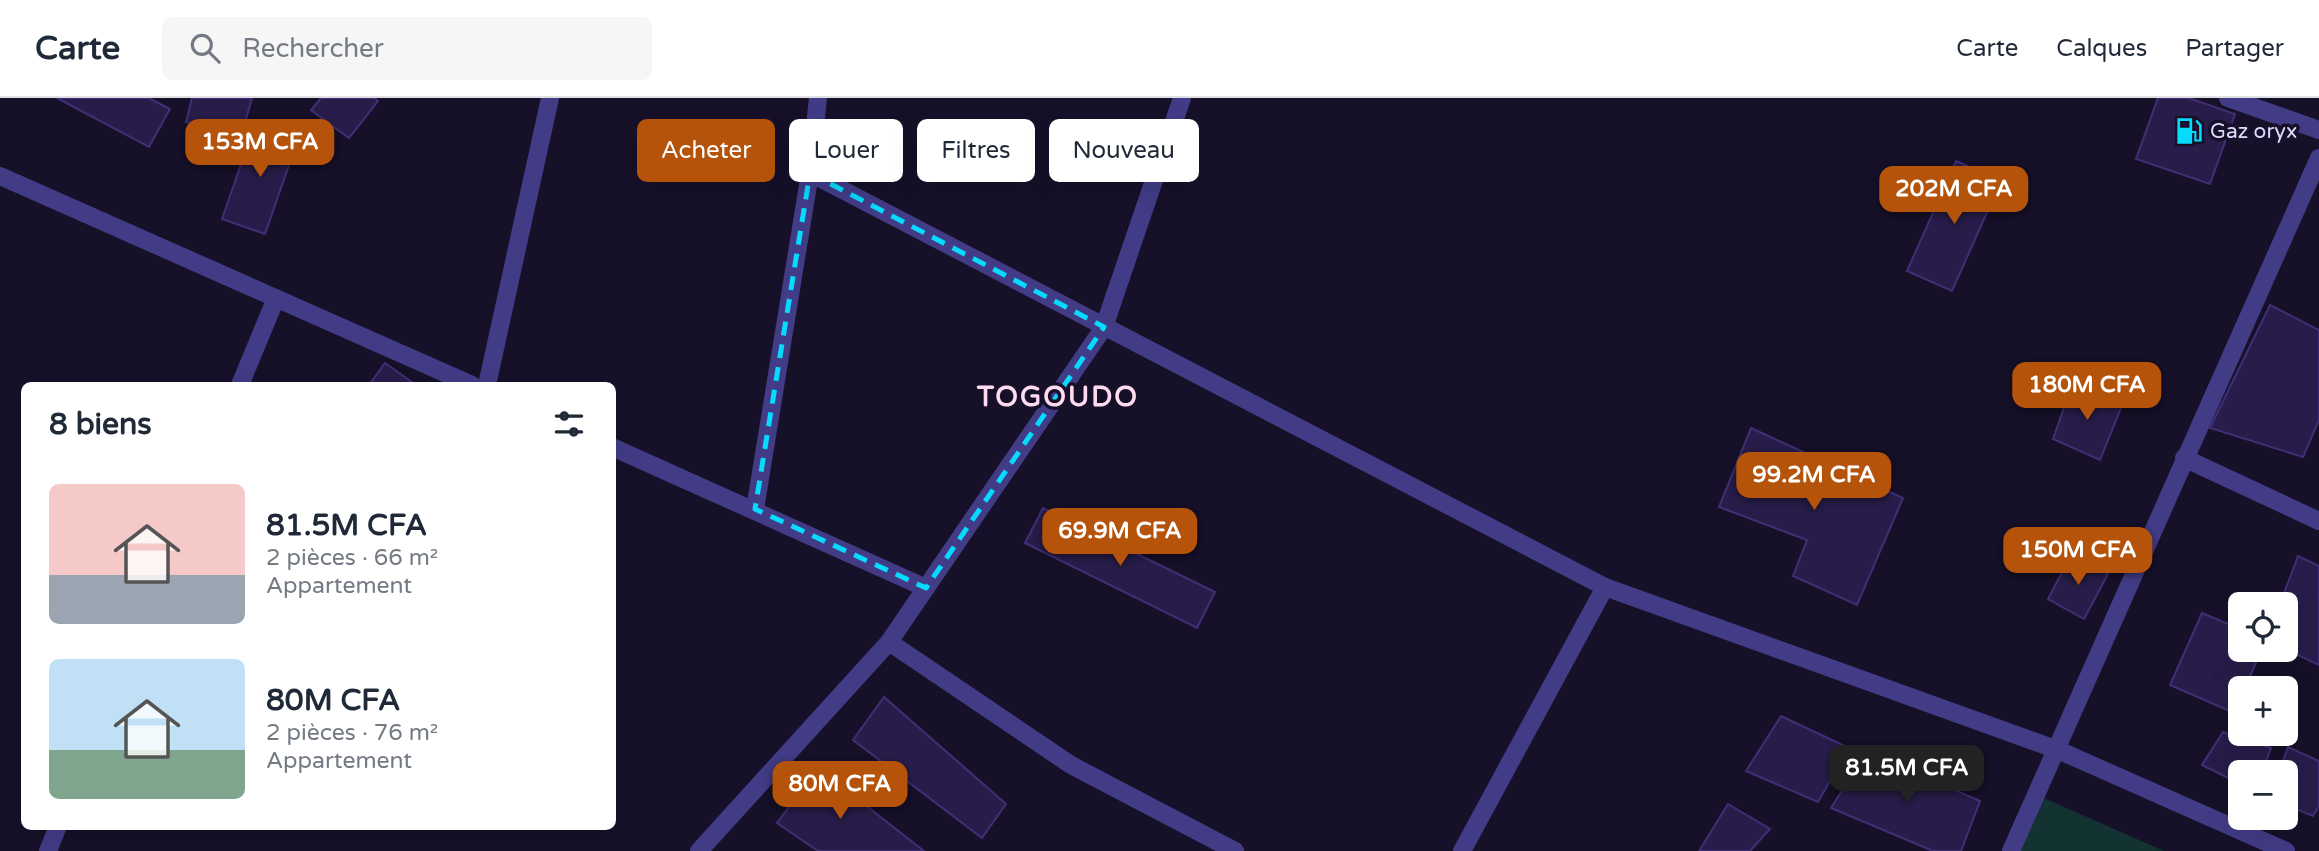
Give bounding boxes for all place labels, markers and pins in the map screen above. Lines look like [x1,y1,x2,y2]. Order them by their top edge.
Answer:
fuel station icon: Gaz oryx [2174,116,2204,146]
place label: Gaz oryx [2210,119,2297,144]
pin: 153M CFA [188,120,332,179]
pin: 202M CFA [1882,166,2026,226]
pin: 180M CFA [2015,362,2159,422]
pin: 99.2M CFA [1734,452,1894,512]
pin: 69.9M CFA [1040,508,1200,568]
pin: 150M CFA [2006,528,2150,587]
pin: 81.5M CFA [1827,746,1987,805]
pin: 80M CFA [775,762,905,821]

